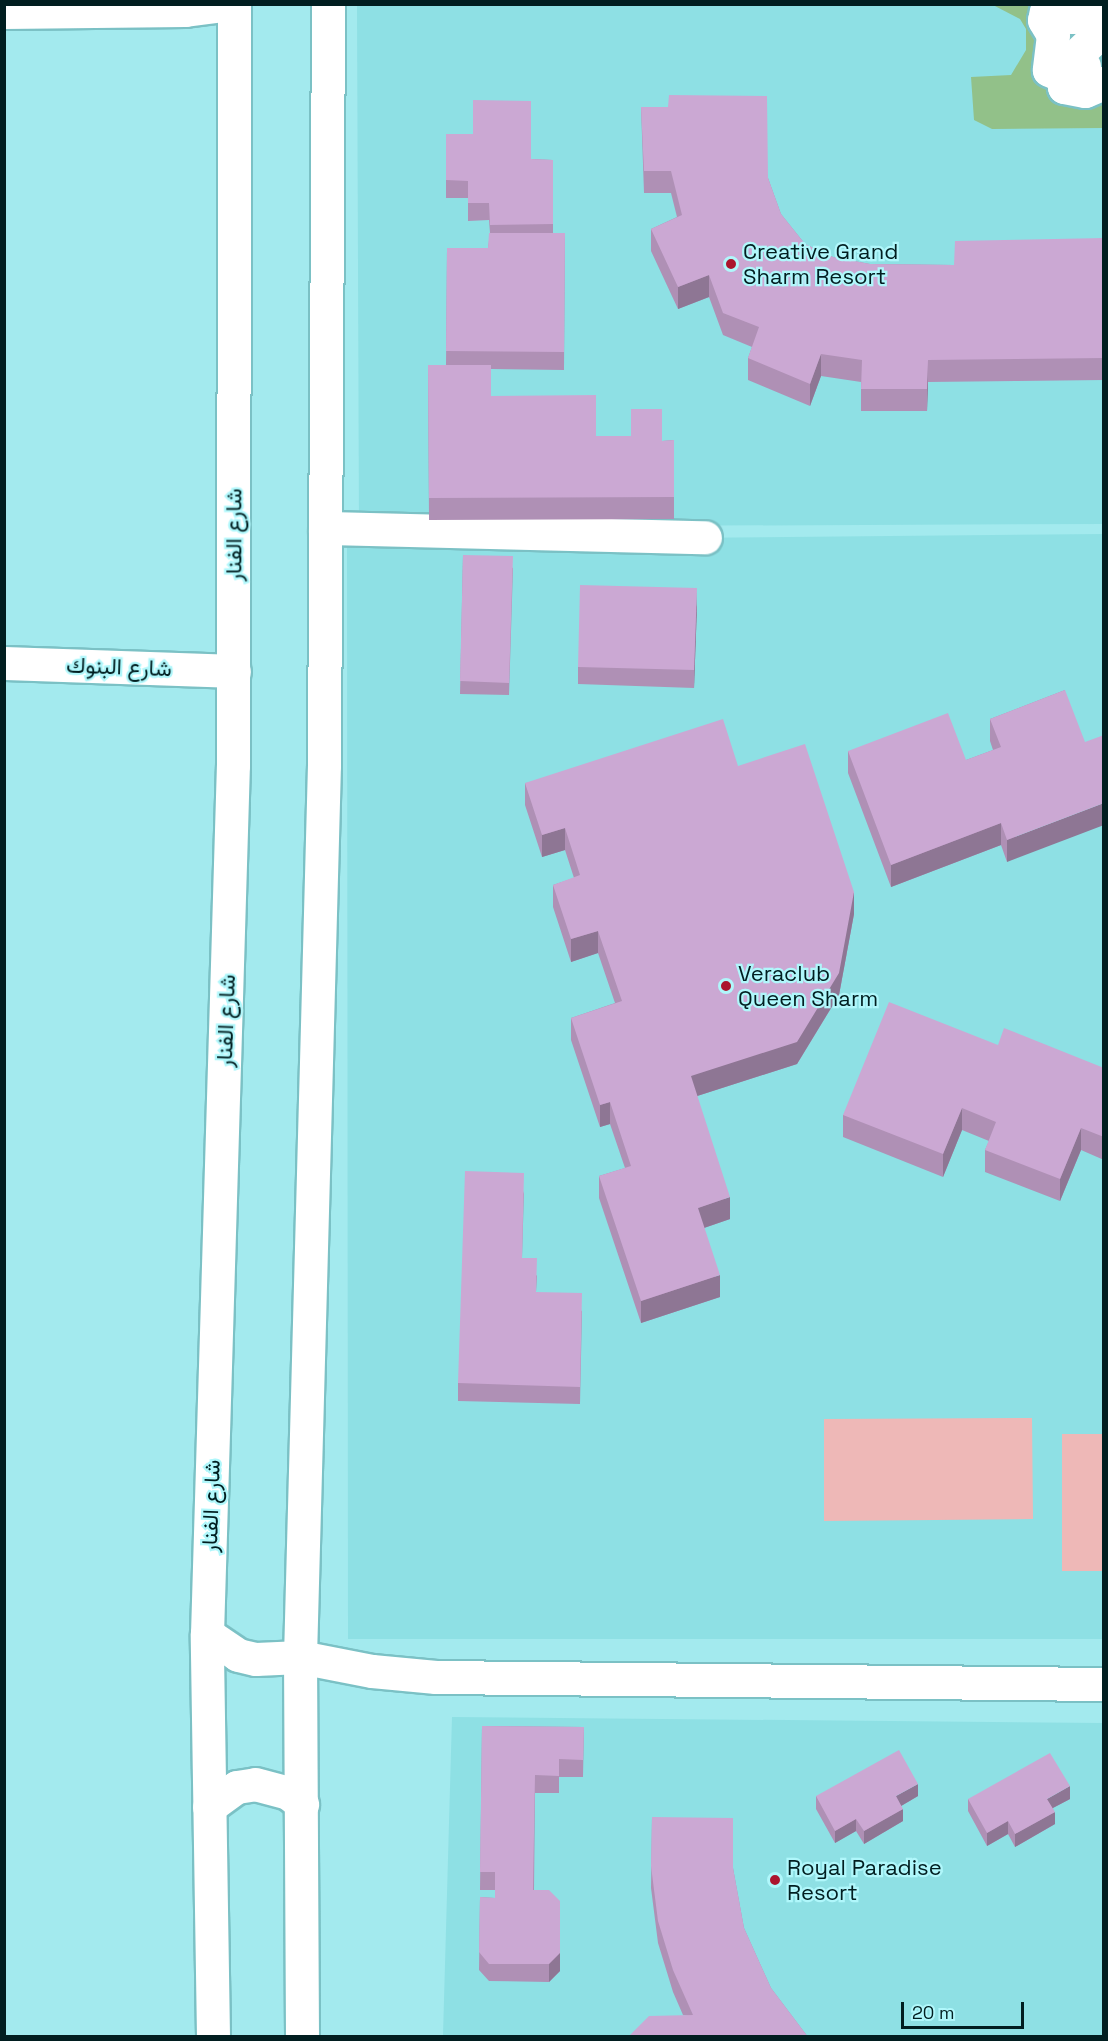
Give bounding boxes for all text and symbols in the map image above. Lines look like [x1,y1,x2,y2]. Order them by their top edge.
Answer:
place label: Creative Grand Sharm Resort [743,238,898,290]
marker: Creative Grand Sharm Resort [724,257,738,271]
street label: شارع الفنار [221,489,247,581]
street label: شارع البنوك [66,652,172,682]
place label: Veraclub Queen Sharm [738,960,878,1011]
street label: شارع الفنار [211,974,241,1068]
marker: Veraclub Queen Sharm [719,979,733,993]
street label: شارع الفنار [196,1459,226,1553]
place label: Royal Paradise Resort [787,1854,942,1906]
marker: Royal Paradise Resort [768,1873,782,1887]
scale bar [904,1990,1027,2028]
text: 20 m [912,2001,955,2024]

